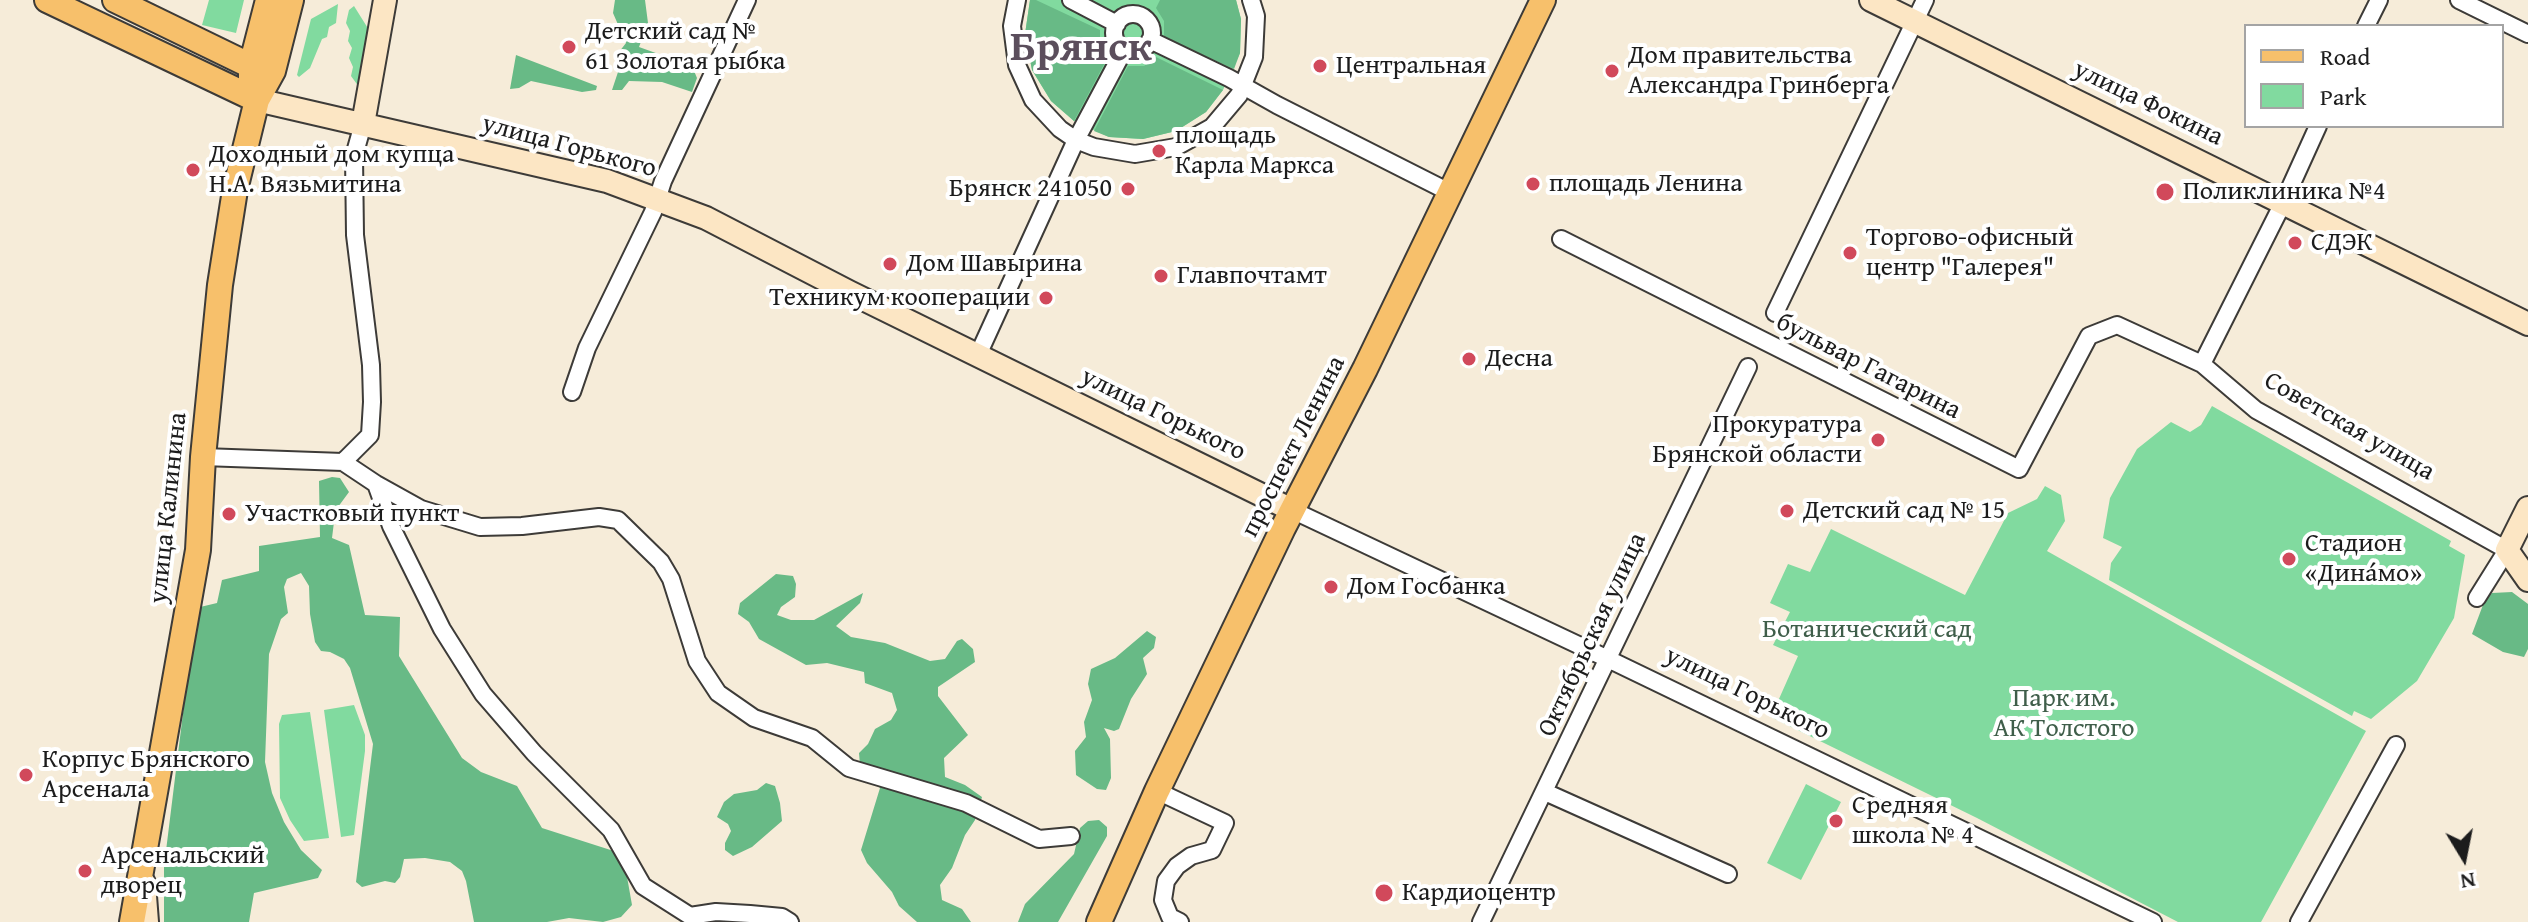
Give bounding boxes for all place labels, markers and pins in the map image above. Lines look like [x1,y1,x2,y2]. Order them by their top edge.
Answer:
place label: Детский сад № 61 Золотая рыбка [585,16,785,78]
marker: Детский сад № 61 Золотая рыбка [560,38,578,56]
place label: Дом правительства Александра Гринберга [1628,40,1889,102]
place label: Центральная [1336,50,1486,82]
marker: Центральная [1311,57,1329,75]
marker: Дом правительства Александра Гринберга [1603,62,1621,80]
place label: площадь Карла Маркса [1175,120,1334,182]
place label: Доходный дом купца Н.А. Вязьмитина [209,139,454,200]
marker: площадь Карла Маркса [1150,142,1168,160]
marker: Доходный дом купца Н.А. Вязьмитина [184,161,202,179]
place label: площадь Ленина [1549,168,1743,200]
place label: Брянск 241050 [949,173,1112,205]
marker: площадь Ленина [1524,175,1542,193]
place label: Поликлиника №4 [2183,176,2386,208]
marker: Брянск 241050 [1119,180,1137,198]
marker: Поликлиника №4 [2154,181,2176,203]
place label: Торгово-офисный центр "Галерея" [1866,222,2073,284]
place label: СДЭК [2311,227,2373,259]
marker: СДЭК [2286,234,2304,252]
marker: Торгово-офисный центр "Галерея" [1841,244,1859,262]
place label: Дом Шавырина [906,248,1082,280]
marker: Дом Шавырина [881,255,899,273]
place label: Главпочтамт [1177,260,1327,292]
marker: Главпочтамт [1152,267,1170,285]
place label: Техникум кооперации [769,282,1030,314]
marker: Техникум кооперации [1037,289,1055,307]
place label: Десна [1485,343,1553,375]
marker: Десна [1460,350,1478,368]
place label: Прокуратура Брянской области [1653,409,1862,470]
marker: Прокуратура Брянской области [1869,431,1887,449]
place label: Детский сад № 15 [1803,495,2005,527]
place label: Участковый пункт [245,498,459,530]
marker: Детский сад № 15 [1778,502,1796,520]
marker: Участковый пункт [220,505,238,523]
place label: Стадион «Дина́мо» [2305,528,2422,590]
marker: Стадион «Дина́мо» [2280,550,2298,568]
place label: Дом Госбанка [1347,571,1505,603]
marker: Дом Госбанка [1322,578,1340,596]
place label: Корпус Брянского Арсенала [42,744,250,806]
marker: Корпус Брянского Арсенала [17,766,35,784]
place label: Средняя школа № 4 [1852,790,1974,852]
marker: Средняя школа № 4 [1827,812,1845,830]
place label: Арсенальский дворец [101,840,265,902]
marker: Арсенальский дворец [76,862,94,880]
place label: Кардиоцентр [1402,877,1556,909]
marker: Кардиоцентр [1373,882,1395,904]

